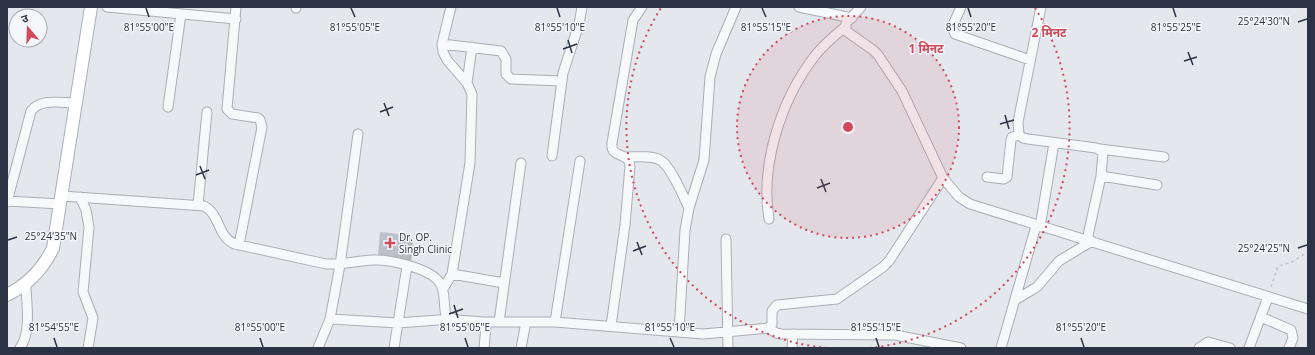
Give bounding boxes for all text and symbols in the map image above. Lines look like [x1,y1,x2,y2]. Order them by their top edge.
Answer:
north arrow [8,8,48,48]
text: उ [19,10,31,26]
text: 25°24'30"N [1238,14,1290,28]
text: 81°55'00"E [124,20,174,34]
text: 81°55'05"E [330,20,380,34]
text: 81°55'10"E [535,20,585,34]
text: 81°55'15"E [741,20,791,34]
text: 81°55'20"E [946,20,996,34]
text: 81°55'25"E [1151,20,1201,34]
text: 2 मिनट [1031,24,1067,41]
text: 1 मिनट [908,40,944,57]
centre of rings [841,120,855,134]
text: 25°24'35"N [25,229,77,243]
place label: Dr. OP. Singh Clinic [399,230,452,256]
marker: Dr. OP. Singh Clinic [384,237,396,249]
text: 25°24'25"N [1238,241,1290,255]
text: 81°54'55"E [29,320,79,334]
text: 81°55'00"E [235,320,285,334]
text: 81°55'05"E [440,320,490,334]
text: 81°55'10"E [645,320,695,334]
text: 81°55'15"E [851,320,901,334]
text: 81°55'20"E [1056,320,1106,334]

